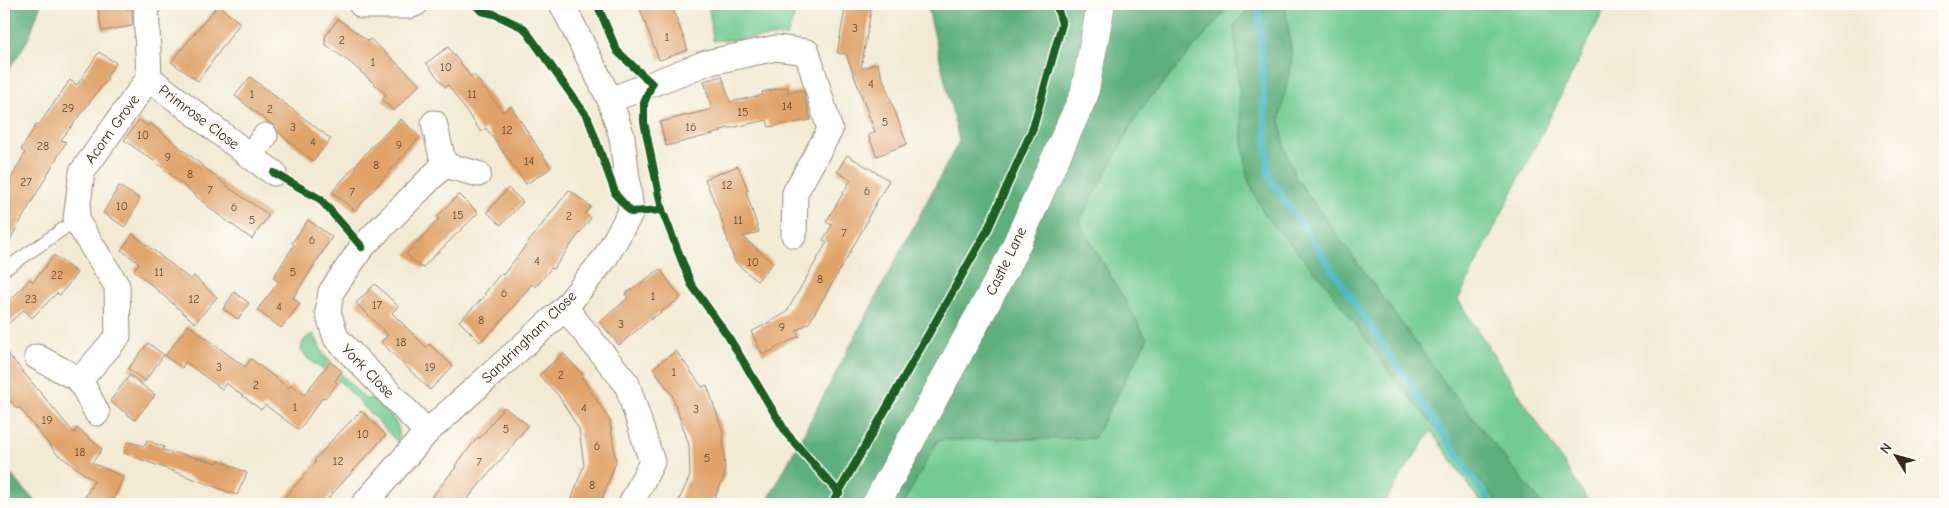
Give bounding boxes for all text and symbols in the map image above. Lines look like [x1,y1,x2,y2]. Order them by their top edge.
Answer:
house number: 3 [852,21,858,35]
house number: 1 [665,30,670,44]
house number: 2 [339,33,345,47]
house number: 1 [371,55,376,69]
house number: 10 [440,60,452,74]
house number: 4 [868,77,874,91]
street label: Primrose Close [155,81,243,154]
house number: 1 [250,87,255,101]
house number: 11 [467,87,477,101]
street label: Acorn Grove [81,91,143,167]
house number: 14 [782,99,792,113]
house number: 29 [62,101,74,115]
house number: 2 [267,102,273,116]
house number: 15 [737,105,749,119]
house number: 5 [882,115,888,129]
house number: 3 [290,120,296,134]
house number: 16 [685,120,697,134]
house number: 12 [501,123,513,137]
house number: 10 [137,128,149,142]
house number: 4 [310,135,316,149]
house number: 9 [396,138,402,152]
house number: 28 [37,139,49,153]
house number: 9 [165,150,171,164]
house number: 14 [524,154,534,168]
house number: 8 [373,158,379,172]
house number: 8 [187,167,193,181]
house number: 27 [20,175,32,189]
house number: 12 [721,178,733,192]
house number: 7 [207,183,213,197]
house number: 6 [864,184,870,198]
house number: 7 [349,185,355,199]
house number: 10 [116,199,128,213]
house number: 6 [231,200,237,214]
house number: 15 [452,208,464,222]
house number: 2 [566,209,572,223]
house number: 5 [249,213,255,227]
house number: 11 [733,213,743,227]
street label: Castle Lane [982,223,1031,298]
house number: 7 [841,226,847,240]
house number: 6 [309,233,315,247]
house number: 4 [534,254,540,268]
house number: 10 [747,255,759,269]
house number: 11 [154,265,164,279]
house number: 5 [290,265,296,279]
house number: 22 [51,268,63,282]
house number: 8 [817,272,823,286]
house number: 6 [501,286,507,300]
street label: Sandringham Close [478,287,581,387]
house number: 1 [651,289,656,303]
house number: 23 [25,292,37,306]
house number: 12 [188,292,200,306]
house number: 17 [372,298,383,312]
house number: 4 [276,300,282,314]
house number: 8 [478,313,484,327]
house number: 3 [618,317,624,331]
house number: 9 [779,320,785,334]
house number: 18 [396,335,406,349]
street label: York Close [338,340,398,402]
house number: 3 [216,360,222,374]
house number: 19 [424,360,436,374]
house number: 1 [672,365,677,379]
house number: 2 [558,368,564,382]
house number: 2 [253,378,259,392]
house number: 1 [293,400,298,414]
house number: 4 [581,401,587,415]
house number: 3 [693,402,699,416]
house number: 19 [41,413,53,427]
house number: 5 [503,422,509,436]
house number: 10 [357,427,369,441]
north arrow [1872,430,1922,480]
house number: 6 [594,439,600,453]
text: N [1876,440,1896,457]
house number: 18 [75,445,85,459]
house number: 5 [704,451,710,465]
house number: 12 [332,454,344,468]
house number: 7 [476,455,482,469]
house number: 8 [589,478,595,492]

